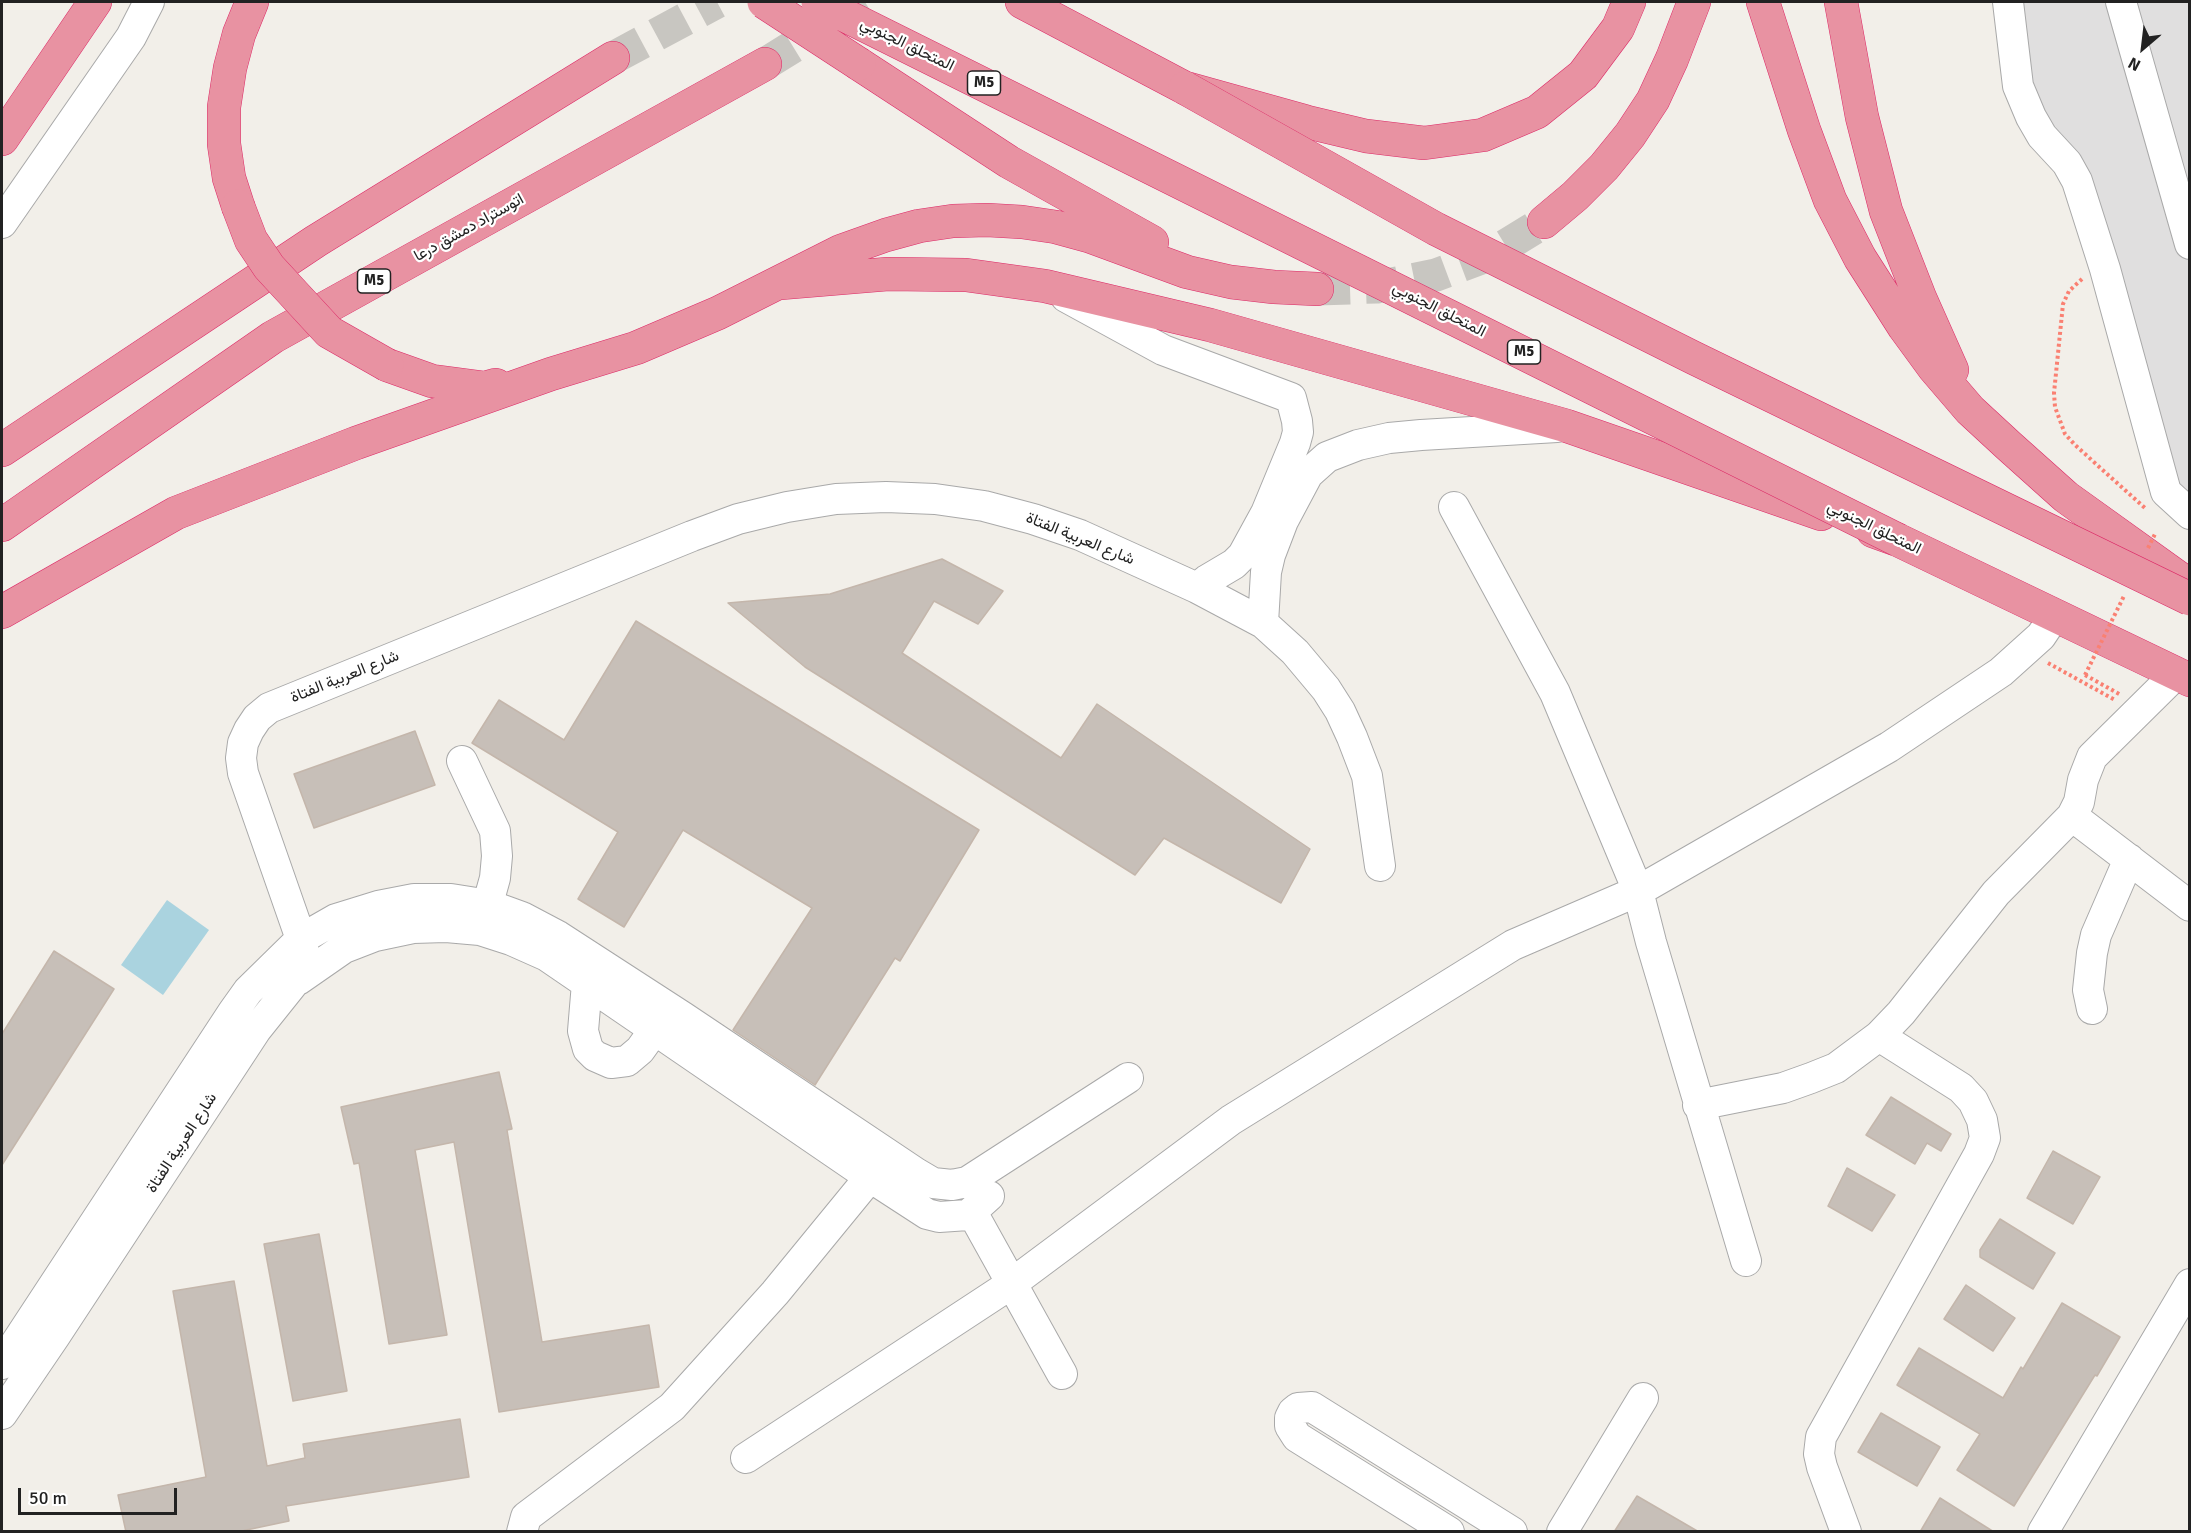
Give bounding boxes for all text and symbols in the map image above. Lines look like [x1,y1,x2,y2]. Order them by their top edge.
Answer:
street label: المتحلق الجنوبي [857,14,957,76]
north arrow [2113,18,2173,78]
text: N [2125,52,2144,75]
road number: M5 [968,71,1000,95]
street label: اتوستراد دمشق درعا [411,190,527,266]
road number: M5 [358,269,391,293]
street label: المتحلق الجنوبي [1389,278,1489,342]
road number: M5 [1508,340,1540,364]
street label: المتحلق الجنوبي [1824,497,1924,559]
street label: شارع العربية الفتاة [1023,508,1137,570]
street label: شارع العربية الفتاة [288,646,402,708]
street label: شارع العربية الفتاة [143,1089,221,1197]
scale bar [21,1476,180,1514]
text: 50 m [29,1487,67,1509]

